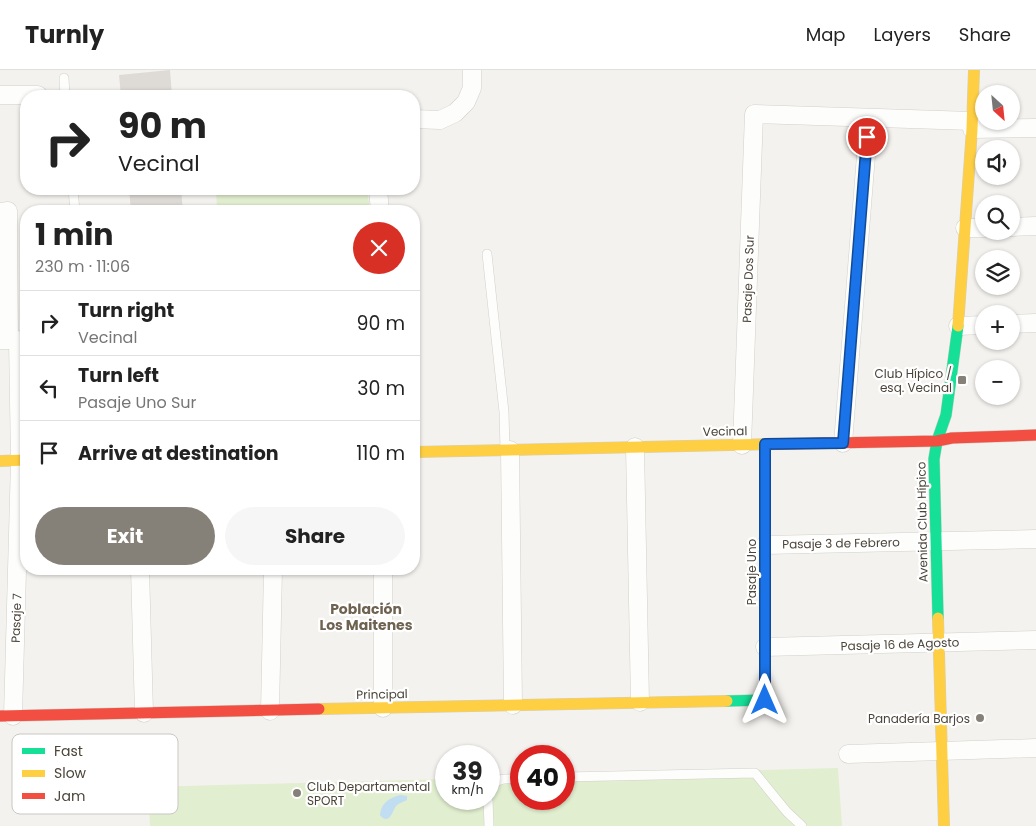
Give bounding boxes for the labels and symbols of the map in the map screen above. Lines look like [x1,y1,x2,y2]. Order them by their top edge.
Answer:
north arrow [975,85,1020,130]
pin [846,116,888,158]
street label: Pasaje Dos Sur [738,234,758,323]
place label: Club Hípico / esq. Vecinal [875,365,952,396]
marker: Club Hípico / esq. Vecinal [956,374,968,386]
street label: Vecinal [703,422,747,440]
street label: Avenida Club Hípico [912,461,932,583]
street label: Pasaje 3 de Febrero [782,533,900,553]
street label: Pasaje Uno [743,538,760,605]
street label: Pasaje 7 [7,592,25,643]
district label: Población Los Maitenes [319,599,413,635]
street label: Pasaje 16 de Agosto [840,633,960,655]
position arrow [738,673,790,725]
street label: Principal [356,685,408,703]
place label: Panadería Barjos [868,710,970,727]
marker: Panadería Barjos [974,712,986,724]
legend [12,734,178,814]
text: Fast [54,741,83,761]
speed limit sign: 40 [510,745,575,810]
text: Slow [54,763,87,783]
place label: Club Departamental SPORT [307,778,430,809]
text: Jam [54,786,85,806]
marker: Club Departamental SPORT [291,787,303,799]

